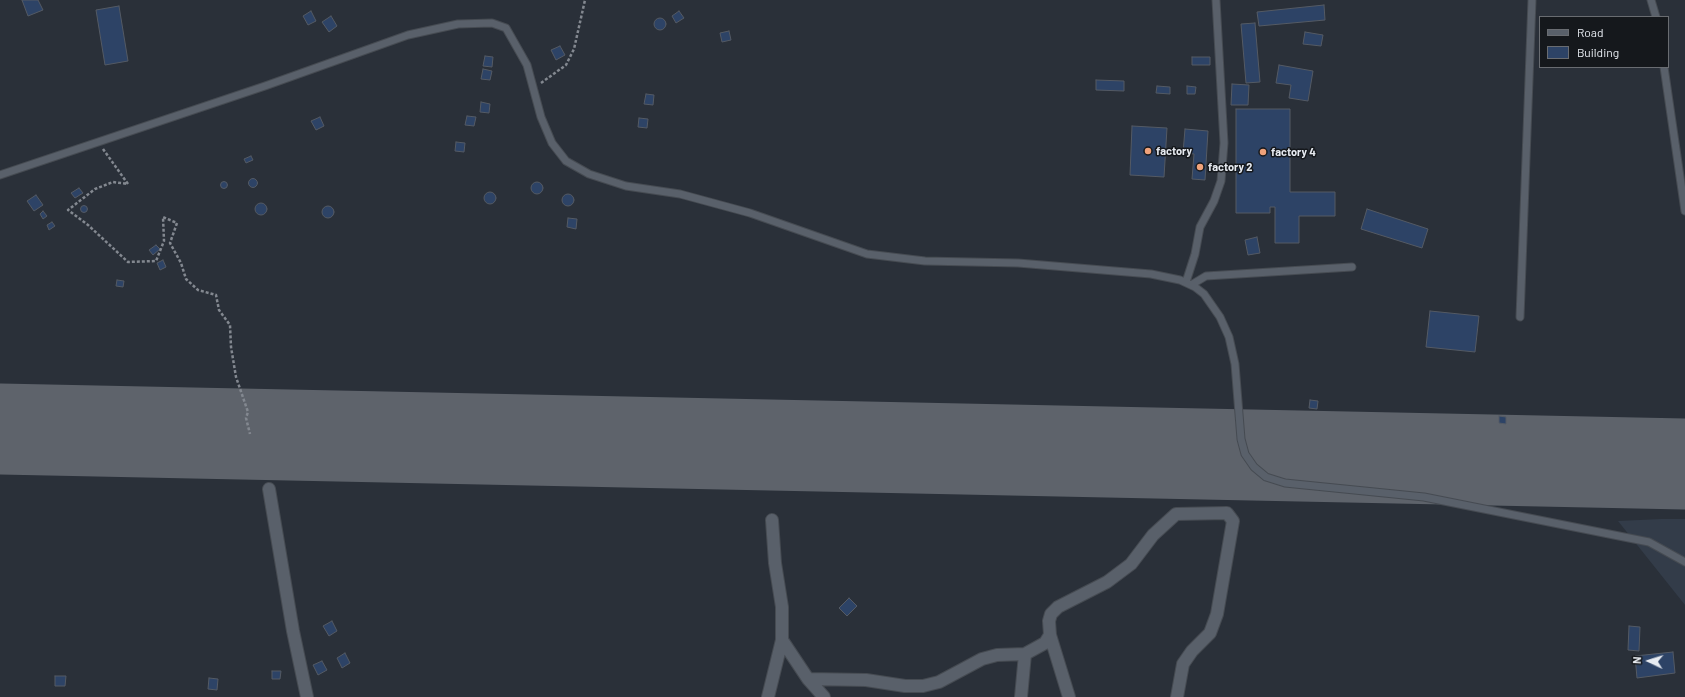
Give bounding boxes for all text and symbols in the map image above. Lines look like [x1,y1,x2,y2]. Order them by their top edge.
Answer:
legend [1539,16,1669,68]
text: Road [1577,25,1604,39]
text: Building [1577,45,1619,59]
place label: factory [1156,144,1192,158]
place label: factory 4 [1271,145,1316,159]
marker: factory [1143,146,1153,156]
marker: factory 4 [1258,147,1268,157]
place label: factory 2 [1208,160,1252,174]
marker: factory 2 [1195,162,1205,172]
north arrow [1629,641,1669,681]
text: N [1630,656,1643,664]

